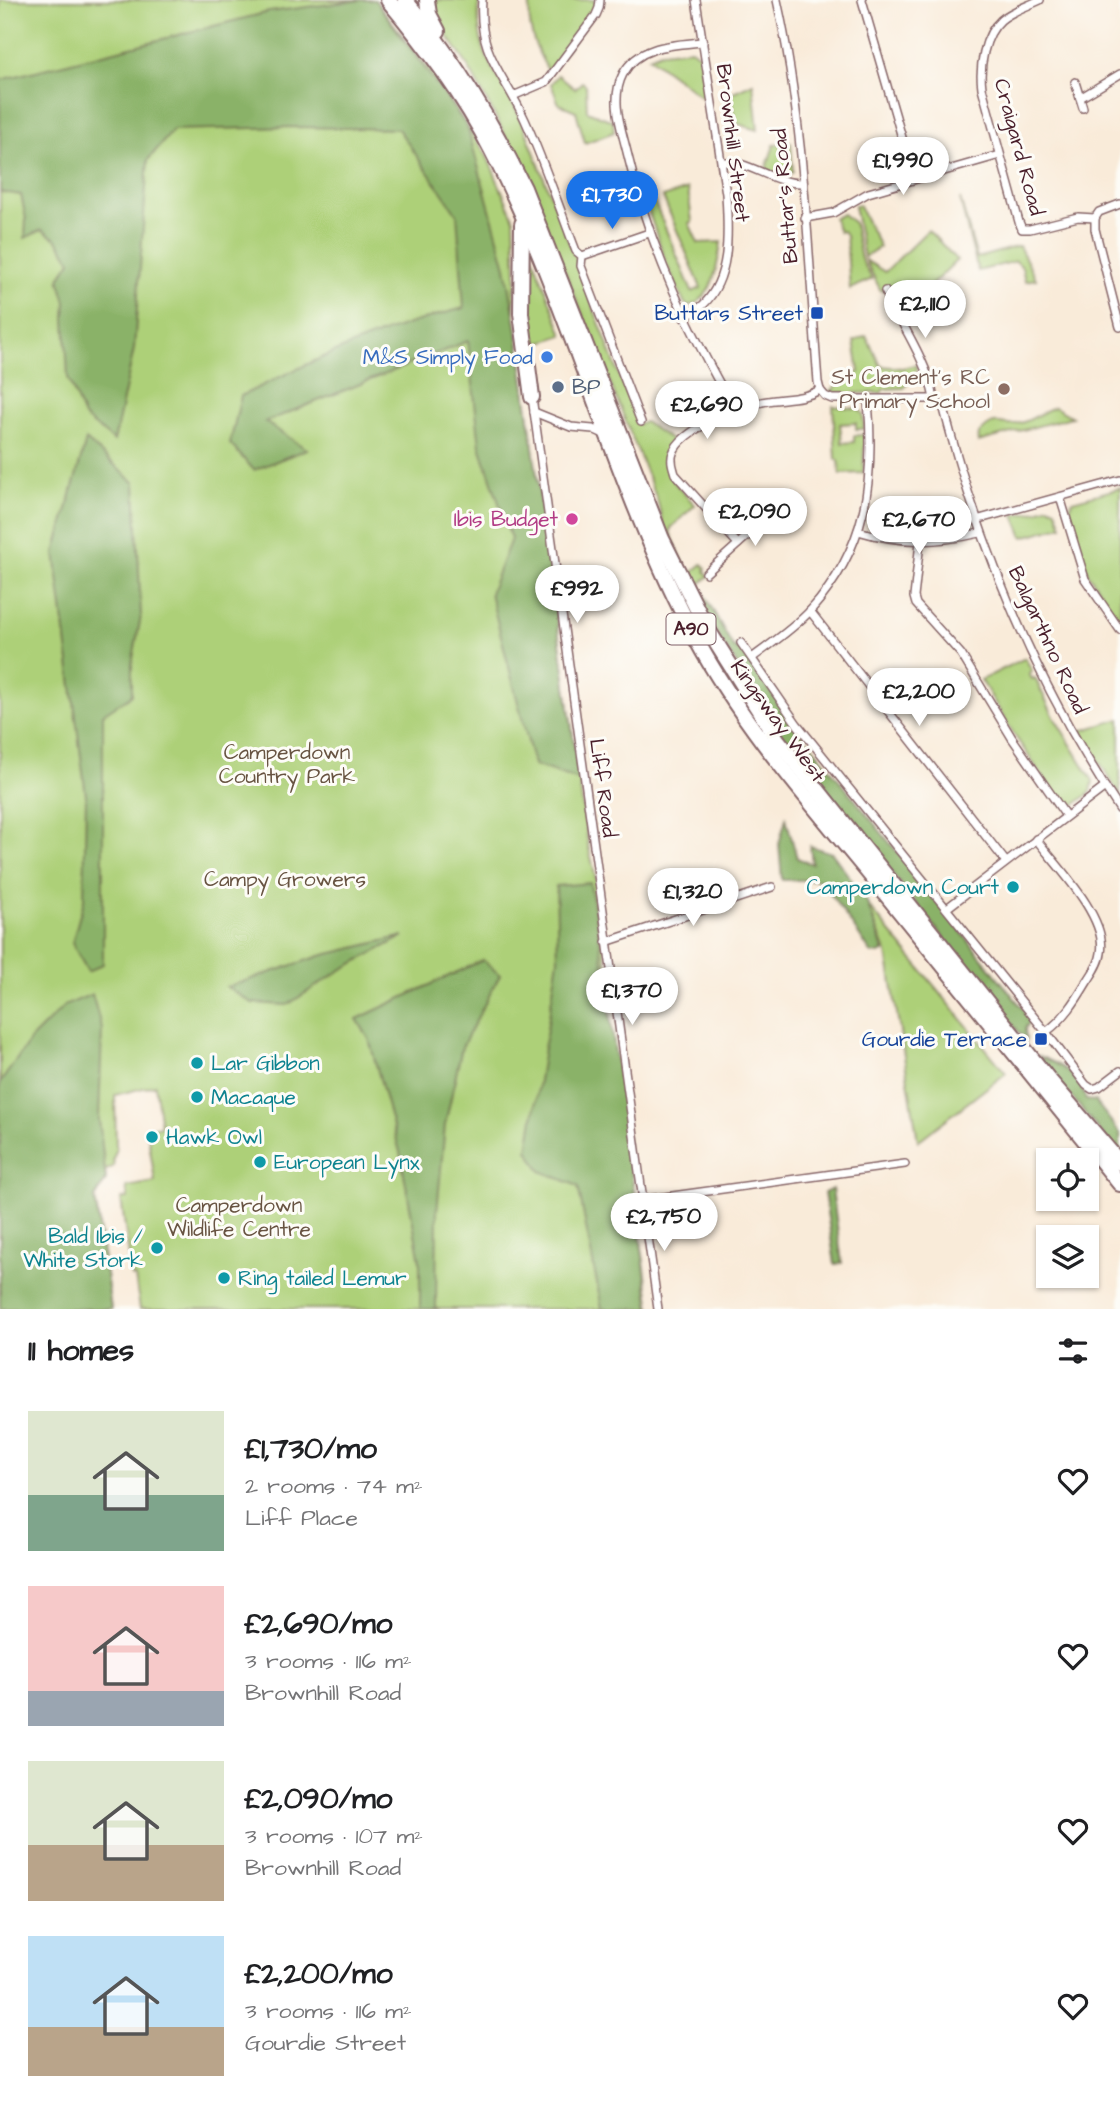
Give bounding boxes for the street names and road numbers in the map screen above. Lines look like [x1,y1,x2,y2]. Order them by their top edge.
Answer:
street label: Brownhill Street [709,62,757,224]
street label: Craigard Road [985,75,1051,220]
street label: Buttar's Road [765,127,805,265]
street label: Balgarthno Road [999,561,1095,720]
road number: A90 [666,614,716,644]
street label: Kingsway West [722,654,833,790]
street label: Liff Road [582,737,624,839]

